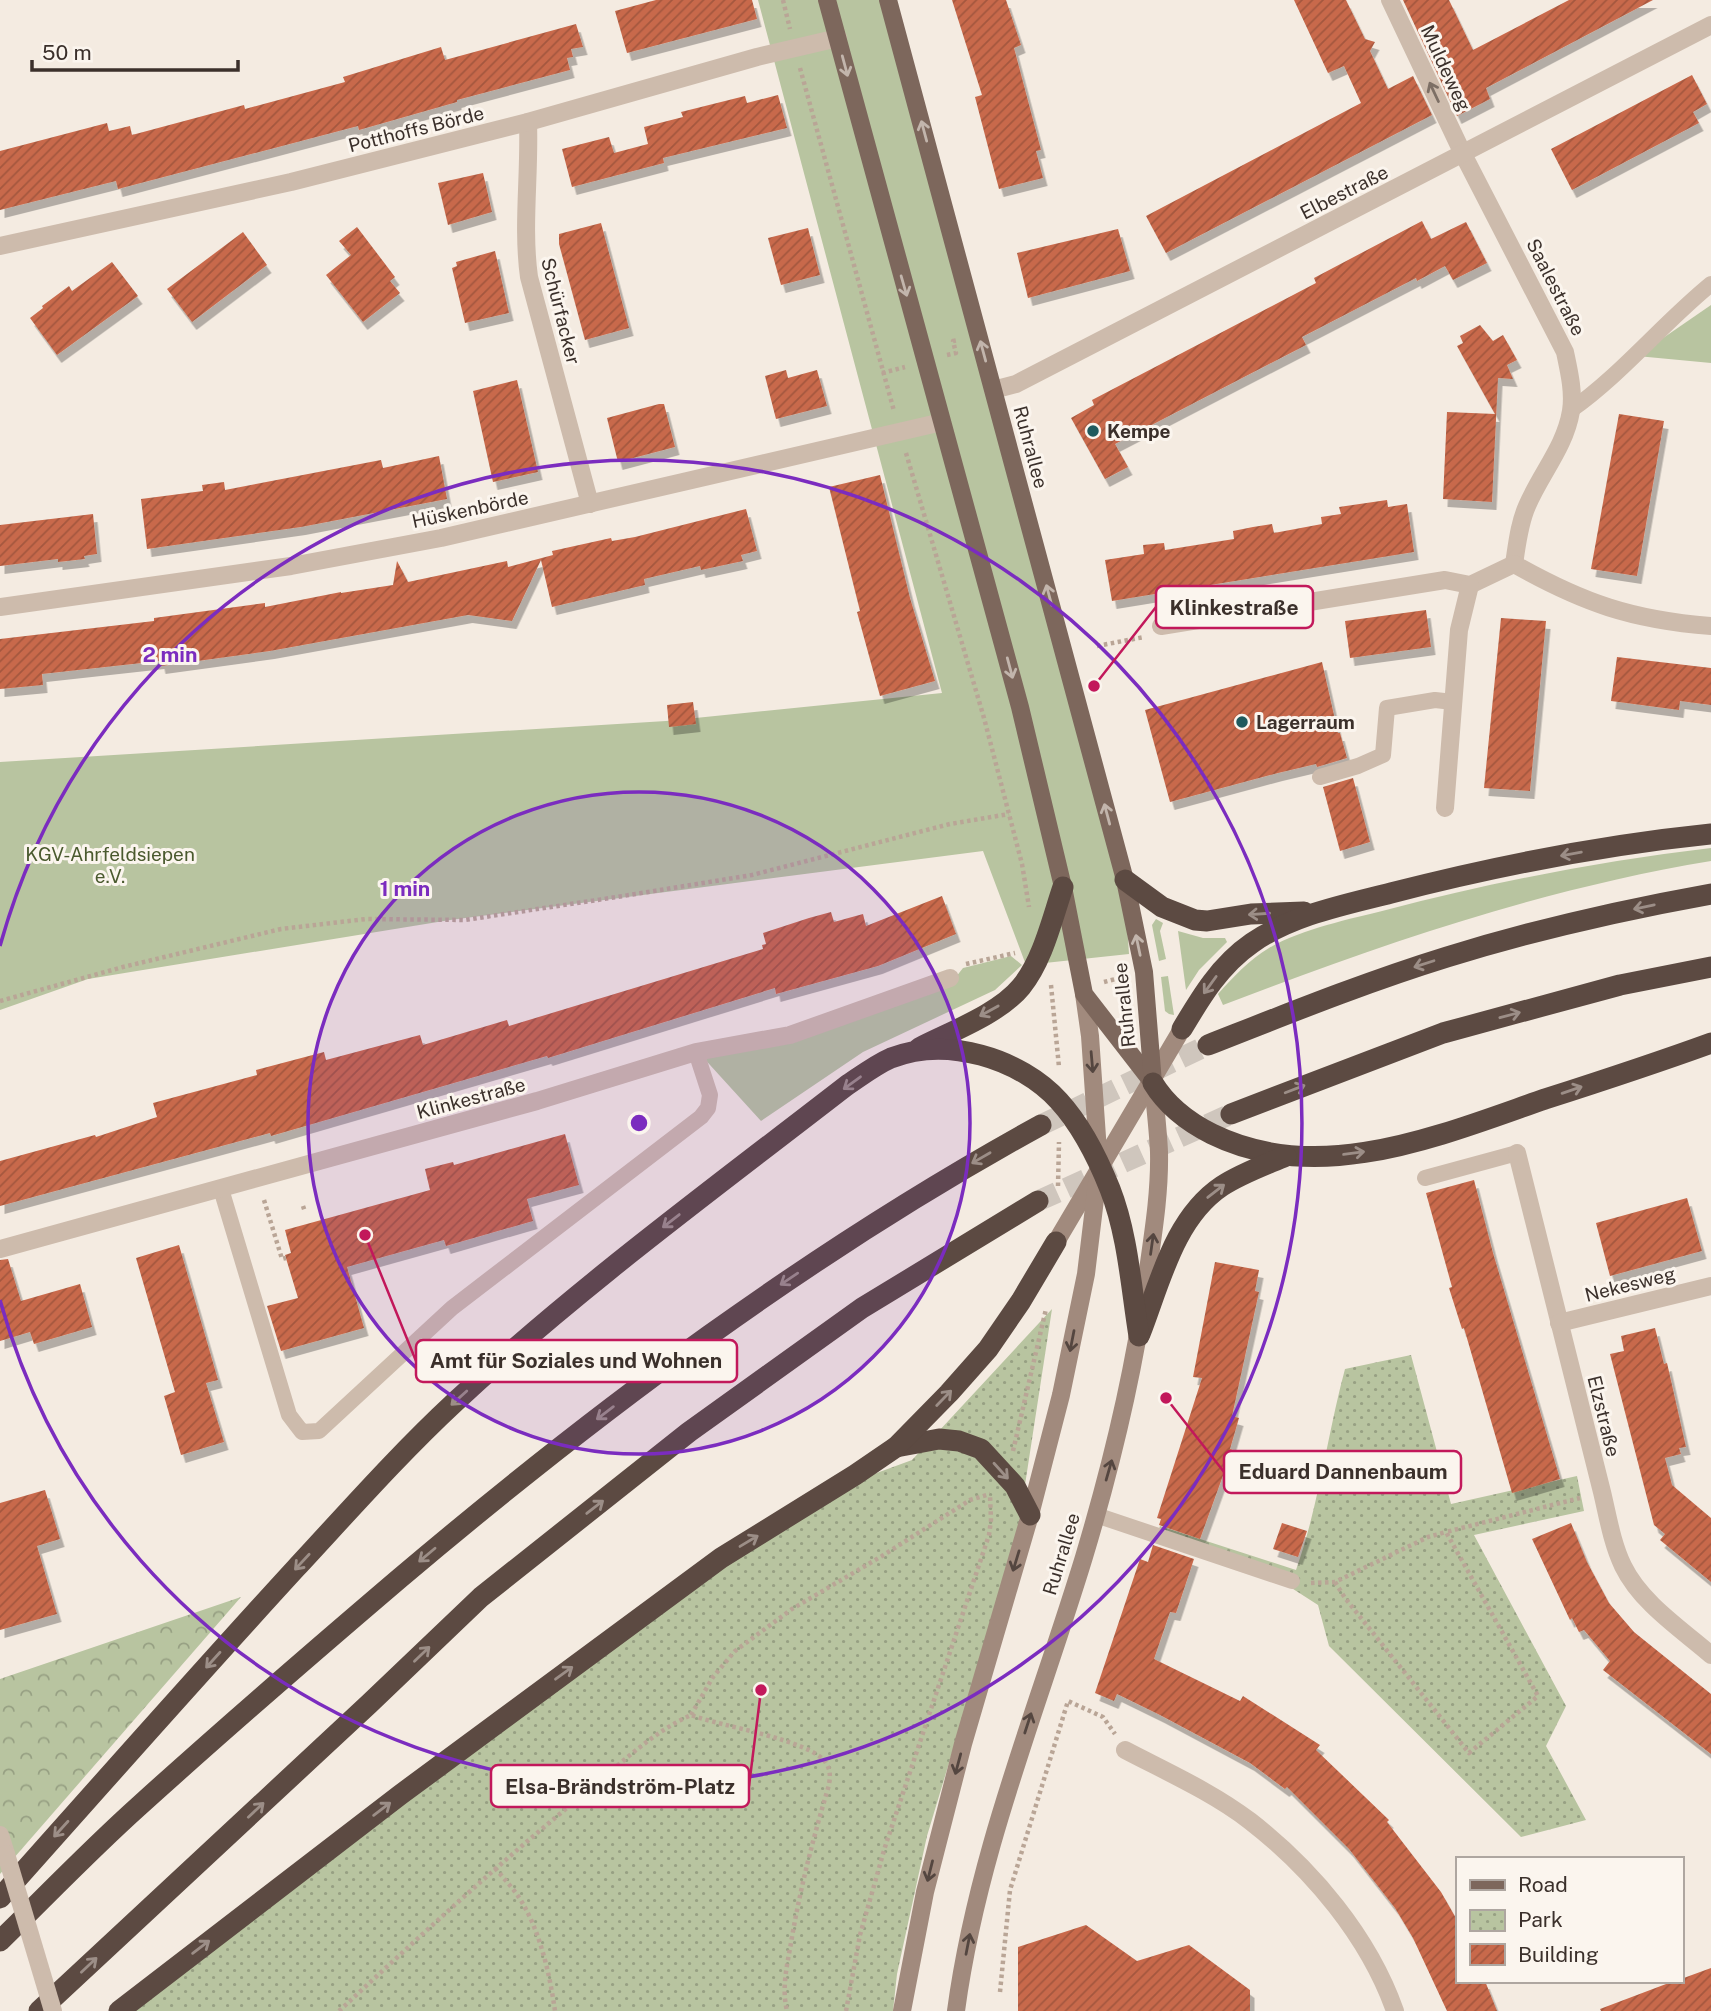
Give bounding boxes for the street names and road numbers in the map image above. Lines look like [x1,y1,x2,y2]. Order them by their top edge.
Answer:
street label: Muldeweg [1417,21,1476,115]
street label: Potthoffs Börde [346,102,486,156]
street label: Elbestraße [1296,160,1392,224]
street label: Saalestraße [1522,235,1590,339]
street label: Schürfacker [537,255,585,367]
street label: Ruhrallee [1009,403,1053,491]
street label: Hüskenbörde [410,486,530,532]
street label: Ruhrallee [1109,962,1139,1048]
street label: Klinkestraße [414,1073,528,1123]
street label: Nekesweg [1582,1262,1678,1306]
street label: Elzstraße [1583,1373,1625,1459]
street label: Ruhrallee [1038,1510,1084,1598]

